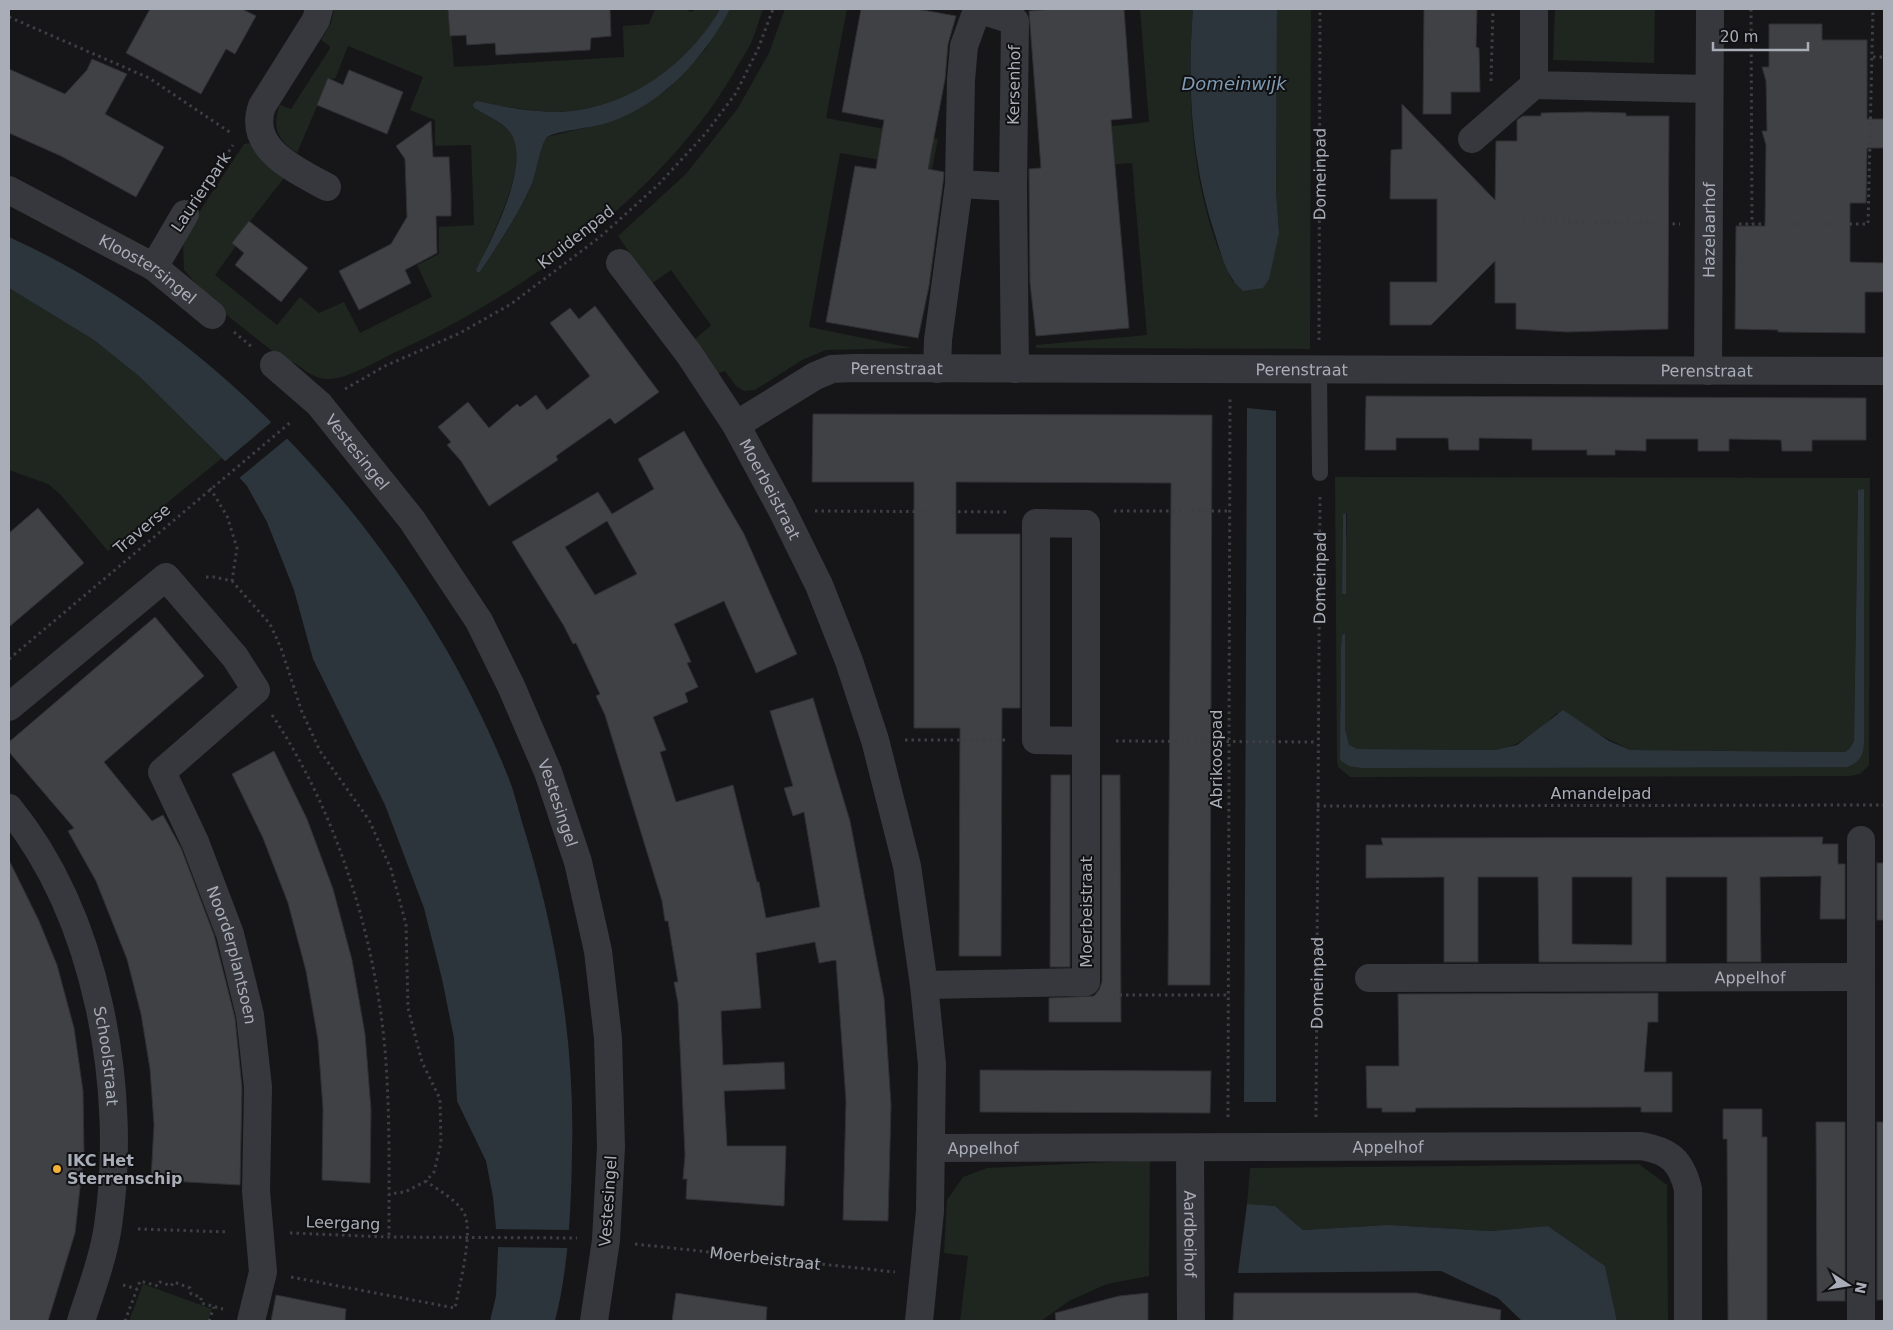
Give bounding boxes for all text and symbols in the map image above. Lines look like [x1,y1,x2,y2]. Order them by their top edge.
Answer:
scale bar [1713,20,1808,52]
text: 20 m [1720,28,1758,46]
street label: Kersenhof [1004,44,1024,125]
water label: Domeinwijk [1181,73,1288,94]
street label: Domeinpad [1310,128,1329,220]
street label: Laurierpark [167,148,235,235]
street label: Hazelaarhof [1699,182,1719,278]
street label: Kruidenpad [534,201,618,273]
street label: Kloostersingel [96,230,200,308]
street label: Perenstraat [850,358,943,378]
street label: Perenstraat [1255,360,1348,379]
street label: Perenstraat [1660,361,1753,380]
street label: Vestesingel [321,410,393,494]
street label: Moerbeistraat [736,435,805,543]
street label: Traverse [109,500,174,559]
street label: Domeinpad [1310,532,1329,624]
street label: Abrikoospad [1207,710,1226,808]
street label: Vestesingel [534,756,582,849]
street label: Amandelpad [1550,784,1652,803]
street label: Moerbeistraat [1077,856,1096,968]
street label: Noorderplantsoen [203,883,260,1025]
street label: Domeinpad [1307,937,1327,1029]
street label: Appelhof [1714,968,1786,987]
street label: Schoolstraat [90,1004,122,1106]
street label: Appelhof [1352,1137,1424,1156]
street label: Appelhof [947,1138,1019,1157]
place label: IKC Het Sterrenschip [67,1151,182,1188]
street label: Vestesingel [595,1155,621,1247]
marker: IKC Het Sterrenschip [51,1163,63,1175]
street label: Aardbeihof [1181,1190,1200,1278]
street label: Leergang [305,1212,381,1234]
street label: Moerbeistraat [709,1243,822,1273]
north arrow [1823,1260,1873,1310]
text: N [1852,1280,1870,1295]

